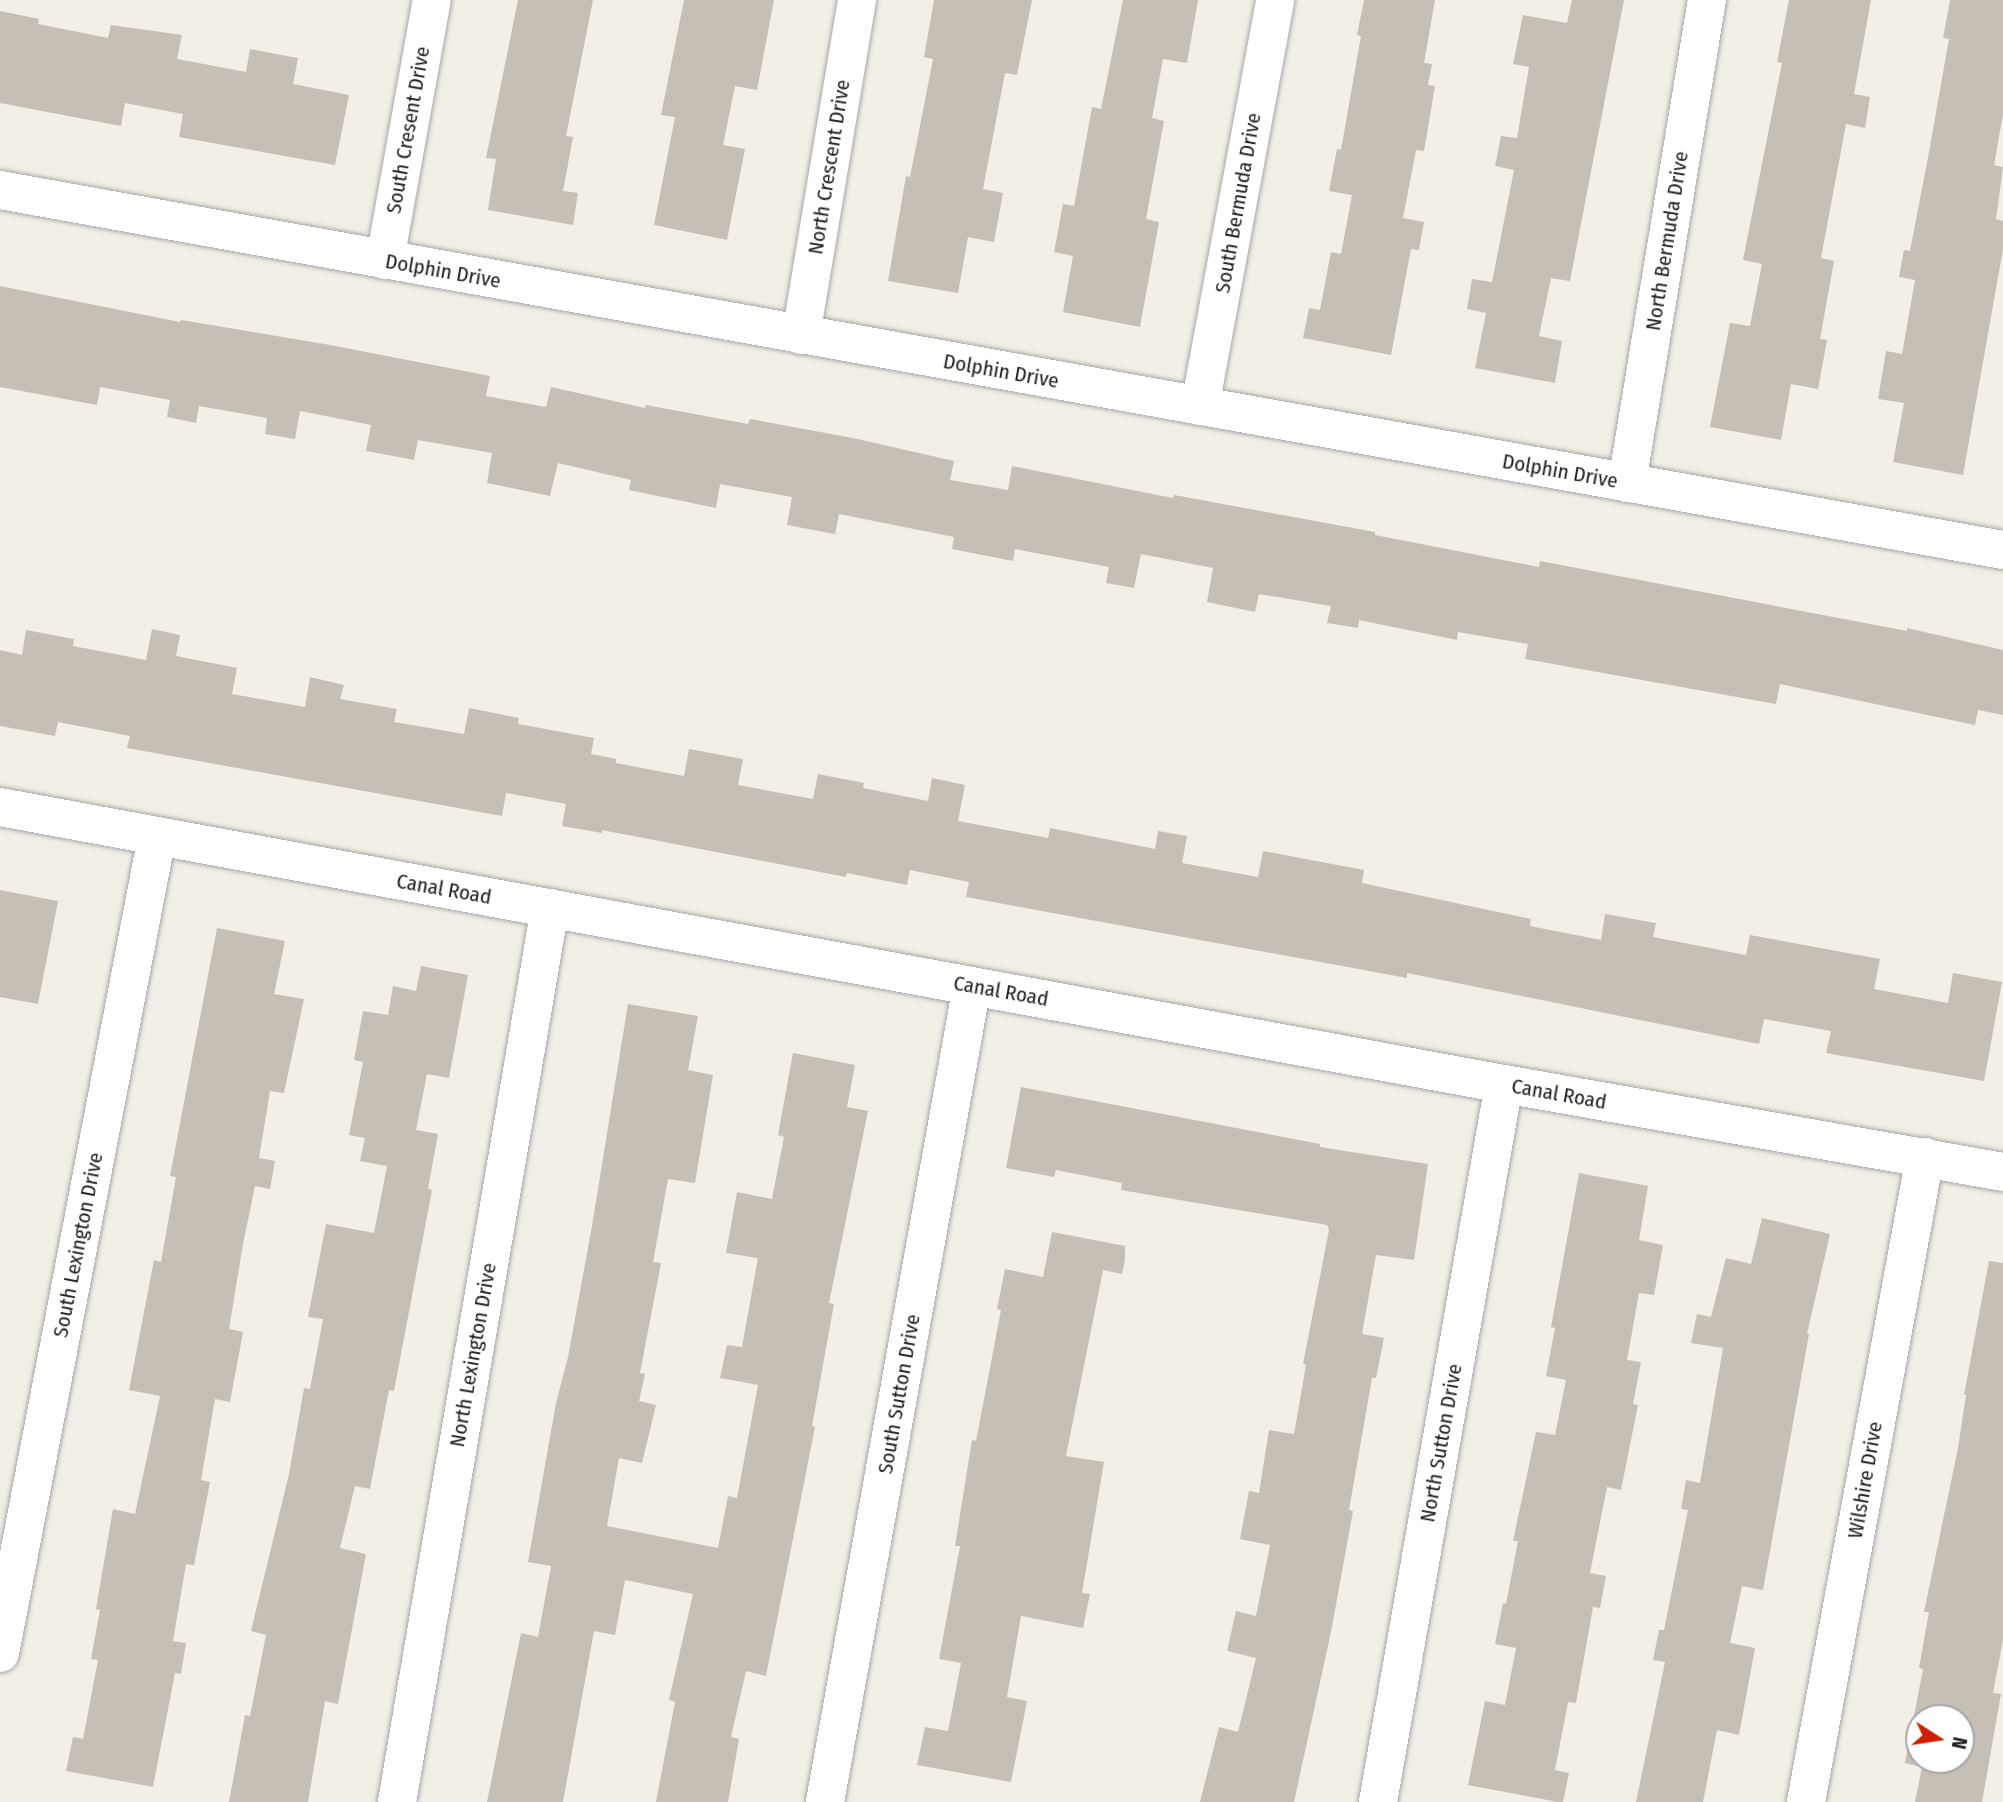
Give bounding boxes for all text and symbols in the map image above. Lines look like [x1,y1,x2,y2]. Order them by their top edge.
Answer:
street label: South Cresent Drive [381,44,435,216]
street label: North Crescent Drive [803,78,855,256]
street label: South Bermuda Drive [1210,111,1266,295]
street label: North Bermuda Drive [1640,150,1694,332]
street label: Dolphin Drive [383,248,503,294]
street label: Dolphin Drive [941,348,1061,394]
street label: Dolphin Drive [1500,448,1620,494]
street label: Canal Road [395,868,493,910]
street label: Canal Road [952,970,1050,1012]
street label: Canal Road [1510,1073,1608,1115]
street label: South Lexington Drive [48,1150,108,1340]
street label: North Lexington Drive [444,1261,502,1449]
street label: South Sutton Drive [873,1312,925,1476]
street label: North Sutton Drive [1415,1362,1467,1524]
street label: Wilshire Drive [1842,1420,1888,1540]
north arrow [1905,1704,1975,1774]
text: N [1947,1735,1972,1751]

